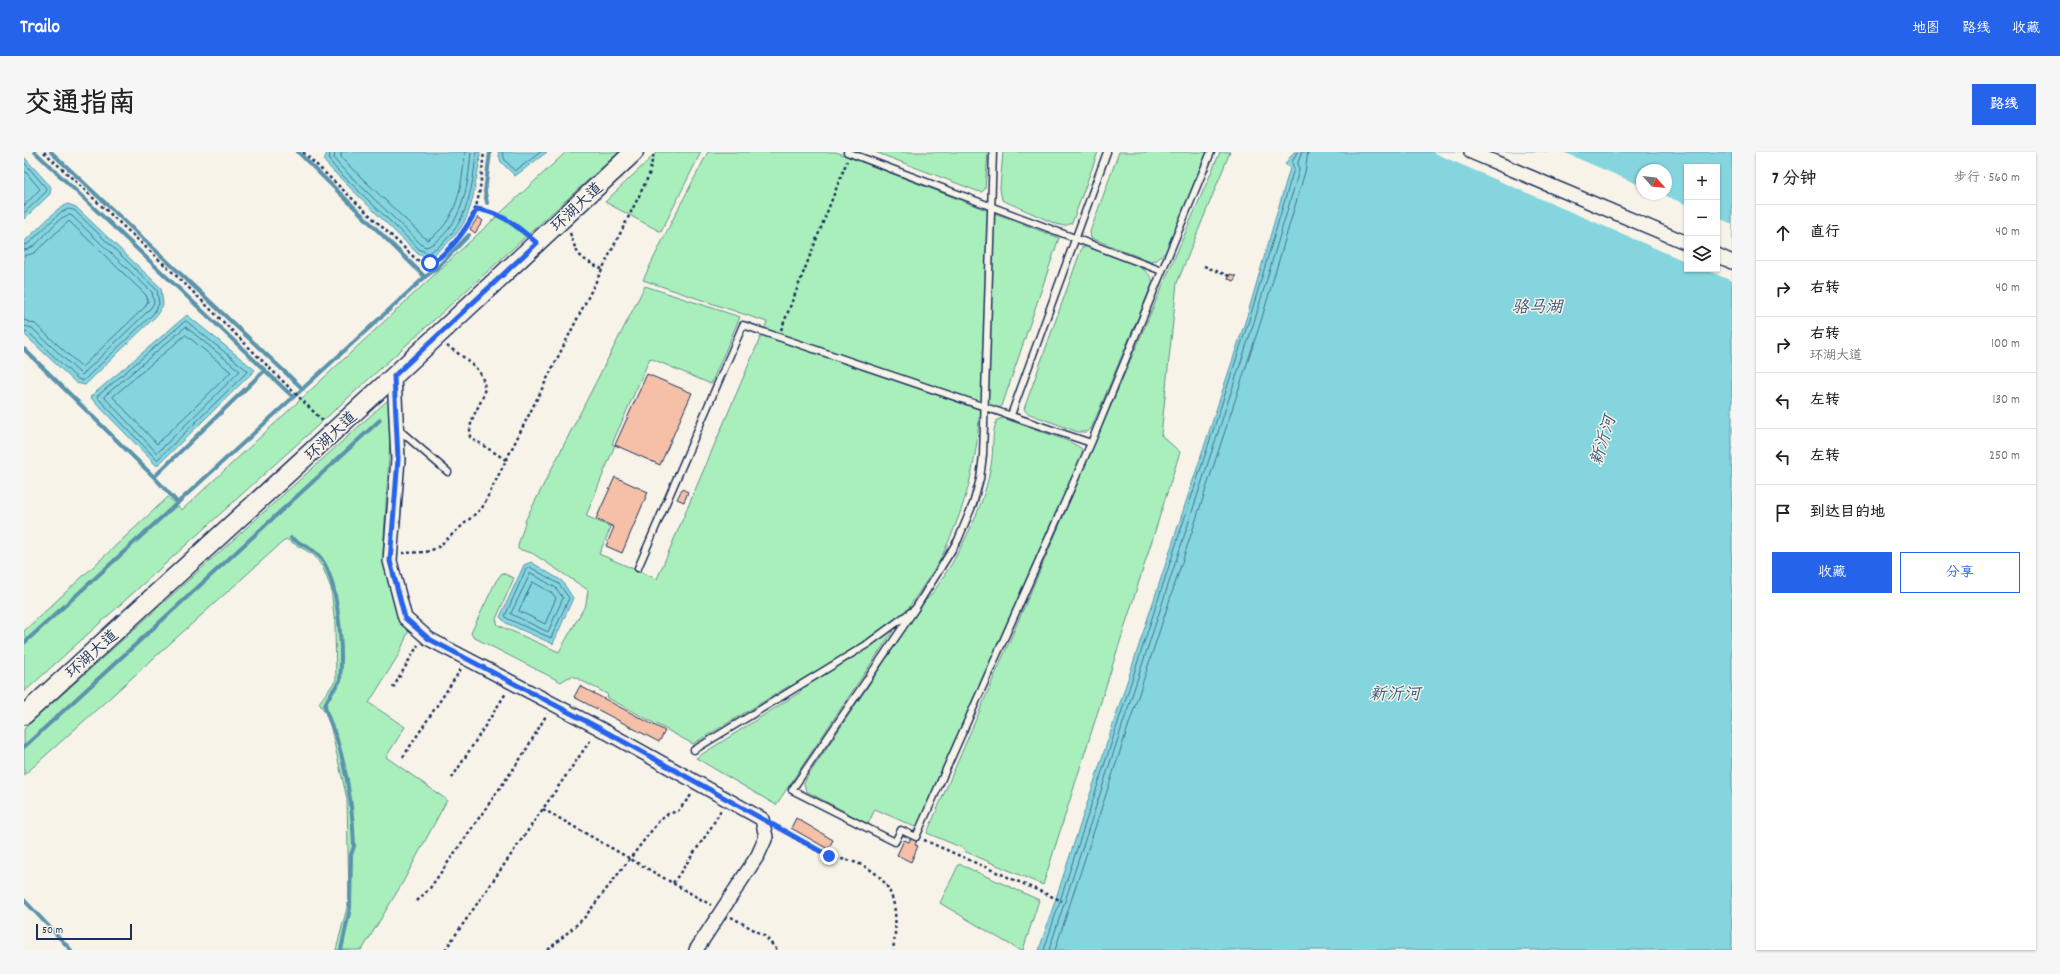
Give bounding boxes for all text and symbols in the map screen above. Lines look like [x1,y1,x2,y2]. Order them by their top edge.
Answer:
text: Trailo [20,15,60,42]
text: 地图 [1912,19,1940,39]
text: 路线 [1962,19,1990,39]
text: 收藏 [2012,19,2040,39]
button: 路线 [1972,84,2036,125]
text: 交通指南 [24,86,136,126]
north arrow [1636,164,1672,200]
map controls [1684,164,1720,272]
button: + [1684,164,1720,200]
text: 7 分钟 [1772,168,1816,192]
text: 步行 · 560 m [1954,169,2020,188]
street label: 环湖大道 [546,178,609,238]
button: − [1684,200,1720,236]
icon: ahead [1772,222,1794,244]
text: 直行 [1810,222,1840,244]
text: 40 m [1996,223,2020,242]
button: layers [1684,236,1720,272]
route start [421,254,439,272]
icon: right [1772,278,1794,300]
text: 右转 [1810,278,1840,300]
text: 40 m [1996,279,2020,298]
water label: 骆马湖 [1512,297,1564,321]
text: 右转 [1810,324,1840,346]
icon: right [1772,334,1794,356]
text: 100 m [1991,335,2020,354]
text: 环湖大道 [1810,347,1862,366]
icon: left [1772,390,1794,412]
text: 左转 [1810,390,1840,412]
text: 130 m [1992,391,2020,410]
street label: 环湖大道 [300,407,363,467]
water label: 新沂河 [1586,410,1625,469]
icon: left [1772,446,1794,468]
text: 左转 [1810,446,1840,468]
text: 250 m [1989,447,2020,466]
icon: arrive [1772,502,1794,524]
text: 到达目的地 [1810,502,1885,524]
button: 收藏 [1772,552,1892,593]
button: 分享 [1900,552,2020,593]
street label: 环湖大道 [61,625,124,685]
water label: 新沂河 [1370,684,1423,708]
route end [820,847,838,865]
scale bar [36,922,132,941]
text: 50 m [42,923,63,939]

